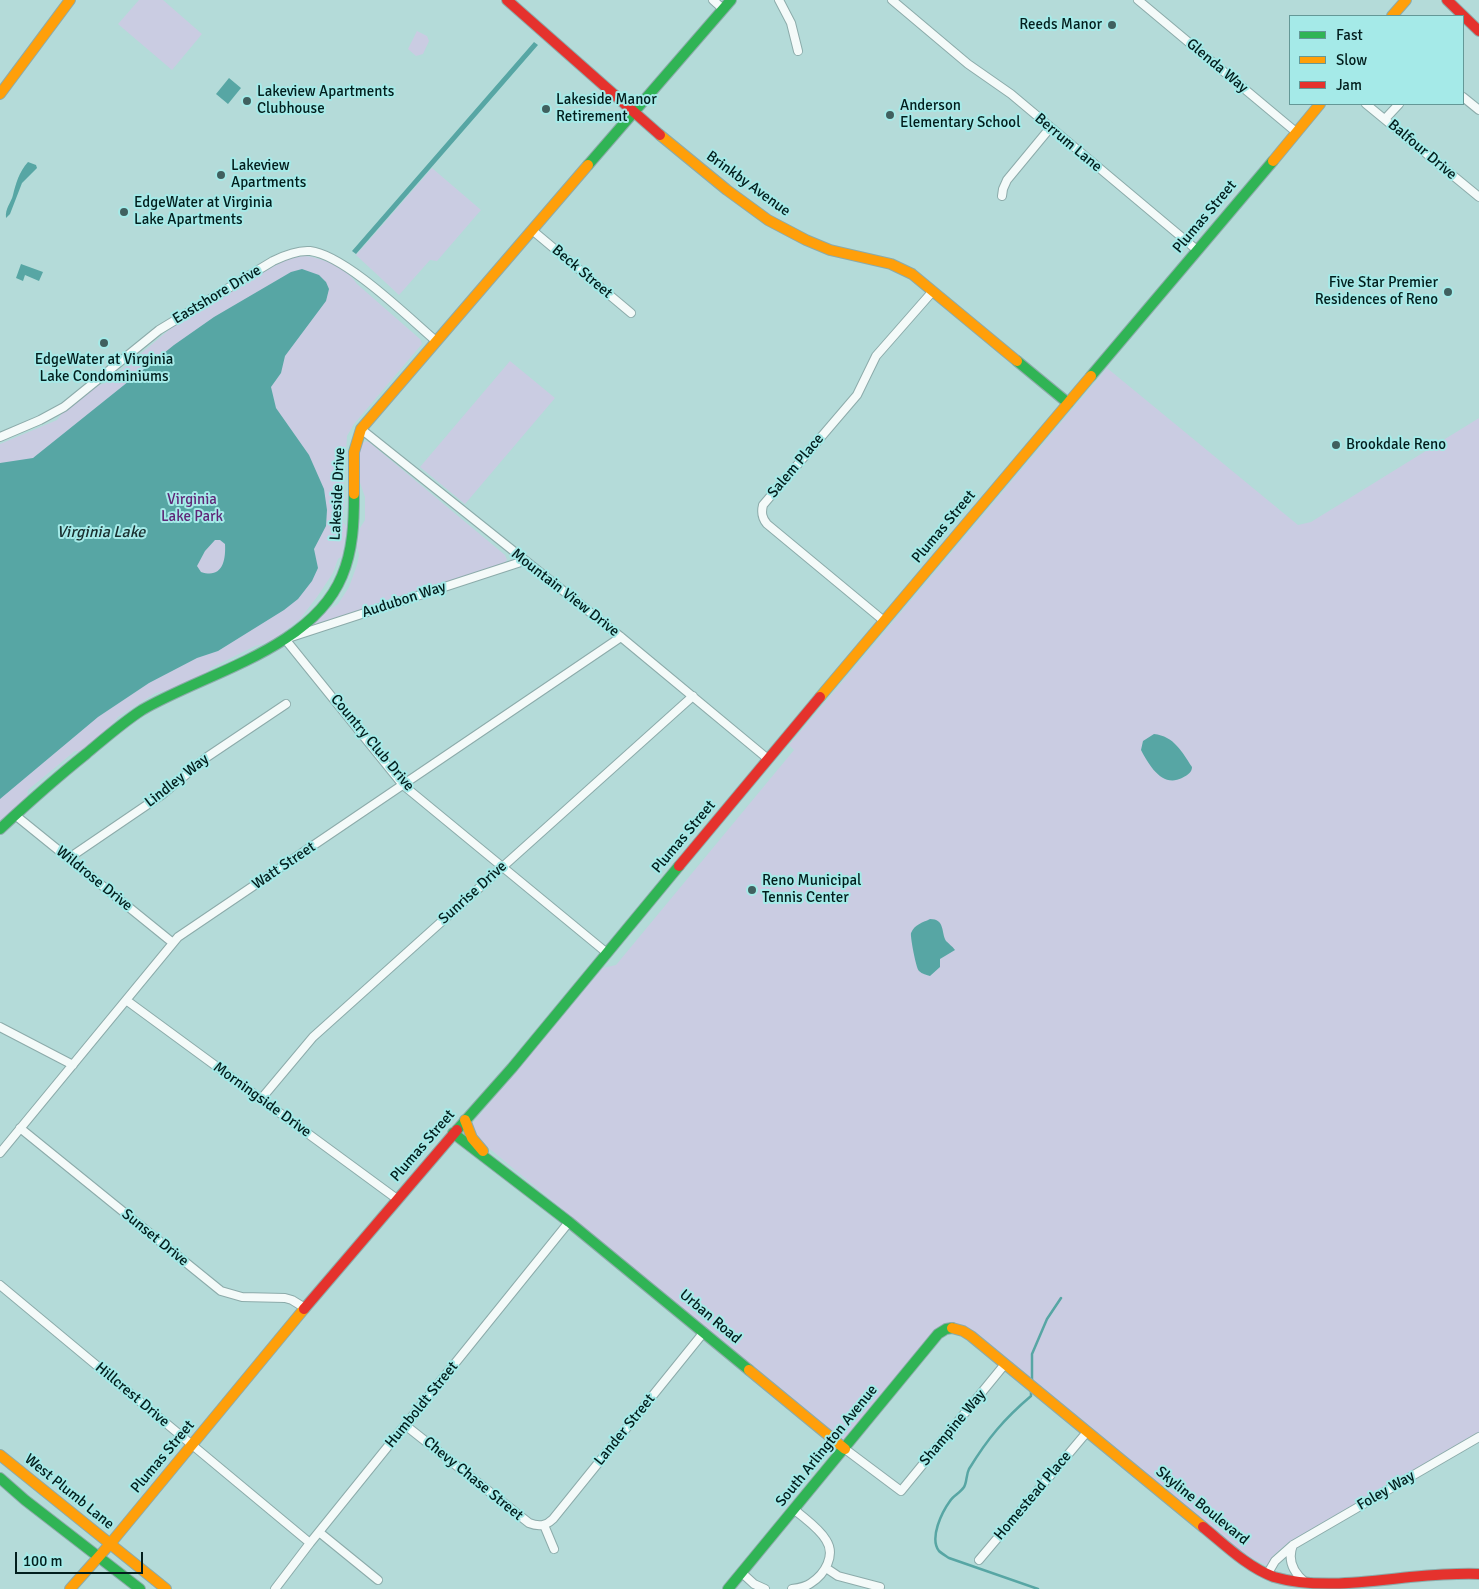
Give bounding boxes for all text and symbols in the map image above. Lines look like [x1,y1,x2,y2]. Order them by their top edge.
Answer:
legend [1289,15,1464,105]
place label: Reeds Manor [1019,16,1102,34]
marker: Reeds Manor [1106,19,1118,31]
text: Fast [1336,26,1363,44]
street label: Glenda Way [1182,35,1252,97]
text: Slow [1336,51,1367,69]
text: Jam [1336,76,1362,94]
place label: Lakeview Apartments Clubhouse [257,83,394,118]
place label: Lakeside Manor Retirement [556,91,657,126]
marker: Lakeview Apartments Clubhouse [241,95,253,107]
place label: Anderson Elementary School [900,97,1021,132]
marker: Lakeside Manor Retirement [540,103,552,115]
marker: Anderson Elementary School [884,109,896,121]
street label: Berrum Lane [1031,110,1105,176]
street label: Balfour Drive [1384,116,1460,184]
street label: Brinkby Avenue [702,147,794,221]
place label: Lakeview Apartments [231,157,306,192]
marker: Lakeview Apartments [215,169,227,181]
street label: Plumas Street [1169,177,1241,257]
place label: EdgeWater at Virginia Lake Apartments [134,194,273,229]
marker: EdgeWater at Virginia Lake Apartments [118,206,130,218]
street label: Beck Street [548,241,616,303]
street label: Eastshore Drive [170,262,264,328]
place label: Five Star Premier Residences of Reno [1315,274,1438,309]
marker: Five Star Premier Residences of Reno [1442,286,1454,298]
marker: EdgeWater at Virginia Lake Condominiums [98,337,110,349]
place label: EdgeWater at Virginia Lake Condominiums [35,351,173,386]
street label: Salem Place [764,430,828,502]
place label: Brookdale Reno [1346,436,1446,454]
marker: Brookdale Reno [1330,439,1342,451]
street label: Lakeside Drive [327,447,349,541]
street label: Plumas Street [908,487,980,567]
park label: Virginia Lake Park [161,491,223,526]
water label: Virginia Lake [57,523,145,543]
street label: Mountain View Drive [507,545,623,641]
street label: Audubon Way [360,578,448,622]
street label: Country Club Drive [326,691,418,795]
street label: Lindley Way [141,750,213,812]
street label: Plumas Street [648,797,720,877]
street label: Watt Street [249,838,319,894]
street label: Wildrose Drive [52,843,136,915]
street label: Sunrise Drive [435,858,511,928]
place label: Reno Municipal Tennis Center [762,872,861,907]
marker: Reno Municipal Tennis Center [746,884,758,896]
street label: Morningside Drive [209,1058,315,1142]
street label: Plumas Street [387,1106,459,1186]
street label: Sunset Drive [118,1206,192,1270]
street label: Urban Road [676,1286,744,1348]
street label: Humboldt Street [382,1358,462,1452]
street label: Hillcrest Drive [91,1359,173,1431]
street label: South Arlington Avenue [772,1381,882,1511]
street label: Shampine Way [916,1386,990,1470]
street label: Lander Street [591,1391,659,1469]
street label: Plumas Street [127,1417,199,1497]
street label: Chevy Chase Street [420,1433,526,1525]
street label: Homestead Place [991,1448,1075,1544]
street label: West Plumb Lane [21,1450,117,1534]
street label: Skyline Boulevard [1152,1463,1252,1549]
street label: Foley Way [1354,1467,1418,1515]
scale bar [18,1542,145,1574]
text: 100 m [23,1552,63,1570]

